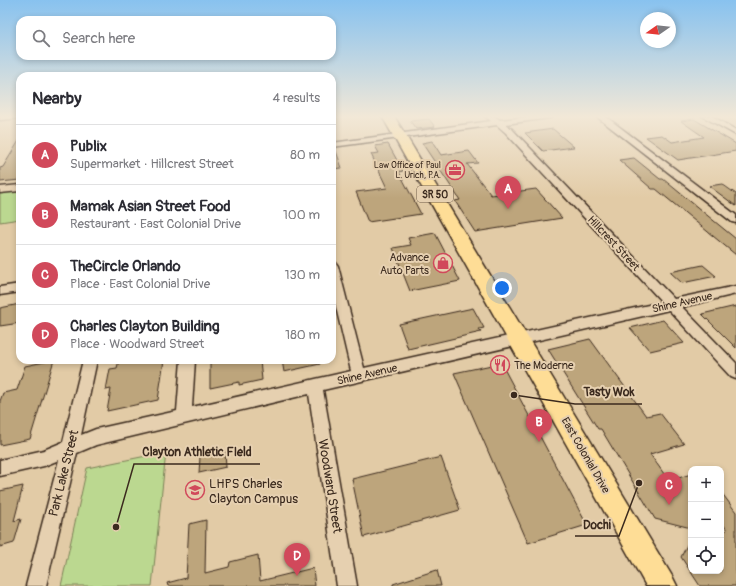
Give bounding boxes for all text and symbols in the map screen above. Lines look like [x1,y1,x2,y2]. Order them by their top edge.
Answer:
north arrow [640,12,676,48]
search box [16,16,336,60]
icon: search [30,27,52,49]
text: Search here [62,29,135,48]
text: Nearby [32,88,81,109]
text: 4 results [273,90,320,106]
text: Publix [70,137,107,156]
text: A [41,147,49,163]
text: 80 m [290,147,320,163]
text: Supermarket · Hillcrest Street [70,156,234,172]
office icon: Law Office of Paul L. Urich, P.A. [444,159,466,181]
place label: Law Office of Paul L. Urich, P.A. [374,160,441,181]
pin: A [495,176,521,209]
road number: SR 50 [417,186,453,202]
text: Mamak Asian Street Food [70,197,231,216]
text: B [41,207,49,223]
text: 100 m [283,207,320,223]
street label: Hillcrest Street [585,213,643,274]
text: Restaurant · East Colonial Drive [70,216,241,232]
place label: Advance Auto Parts [380,251,430,277]
shop icon: Advance Auto Parts [432,252,454,274]
text: TheCircle Orlando [70,257,180,276]
text: C [41,267,49,283]
text: 130 m [284,267,320,283]
text: Place · East Colonial Drive [70,276,210,292]
your location [492,278,512,298]
street label: Shine Avenue [651,289,714,316]
text: Charles Clayton Building [70,317,220,336]
text: D [41,327,49,343]
text: 180 m [285,327,320,343]
text: Place · Woodward Street [70,336,204,352]
restaurant icon: The Moderne [489,354,511,376]
place label: The Moderne [514,359,574,372]
street label: Shine Avenue [336,361,399,388]
callout: Tasty Wok [575,380,642,404]
text: Tasty Wok [582,385,636,400]
pin: B [526,409,552,442]
street label: East Colonial Drive [559,415,613,496]
street label: Park Lake Street [45,427,83,518]
street label: Woodward Street [315,438,345,535]
callout: Clayton Athletic FIeld [134,440,260,464]
text: Clayton Athletic FIeld [142,445,252,460]
map controls [688,466,724,574]
button: + [688,466,724,502]
pin: C [656,472,682,505]
place label: LHPS Charles Clayton Campus [209,476,298,507]
school or university icon: LHPS Charles Clayton Campus [184,479,206,501]
button: − [688,502,724,538]
callout: Dochi [575,512,619,536]
text: Dochi [583,518,611,533]
button: locate [688,538,724,574]
pin: D [284,543,310,576]

